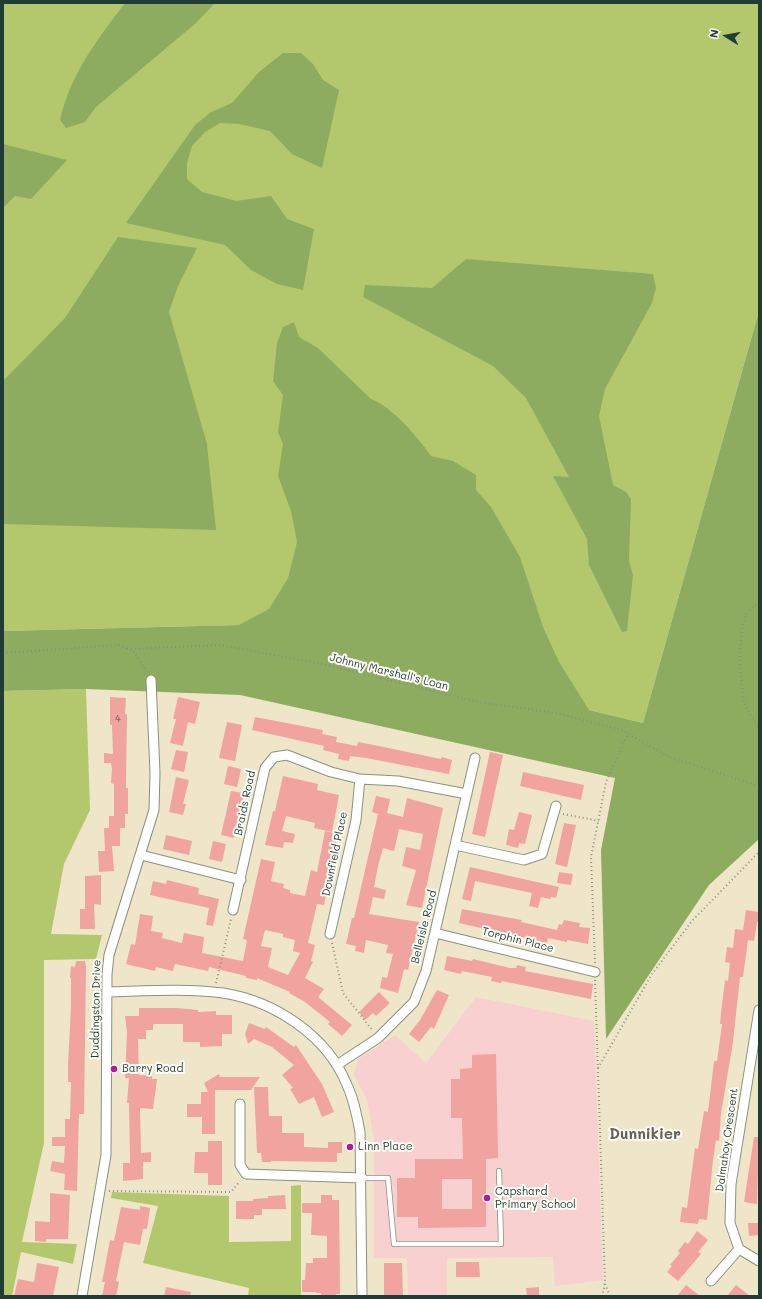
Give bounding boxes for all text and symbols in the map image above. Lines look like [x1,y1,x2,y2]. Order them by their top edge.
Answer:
north arrow [706,16,746,56]
text: N [706,28,722,39]
street label: Johnny Marshall's Loan [328,651,450,693]
house number: 4 [115,714,121,724]
street label: Braids Road [232,769,258,837]
street label: Downfield Place [320,811,350,897]
street label: Belleisle Road [409,889,439,965]
street label: Torphin Place [481,925,555,955]
street label: Duddingston Drive [89,960,103,1058]
place label: Barry Road [122,1062,183,1076]
marker: Barry Road [109,1064,119,1074]
street label: Dalmahoy Crescent [713,1087,741,1193]
district label: Dunnikier [609,1125,681,1143]
place label: Linn Place [358,1140,412,1154]
marker: Linn Place [345,1142,355,1152]
place label: Capshard Primary School [495,1185,576,1211]
marker: Capshard Primary School [482,1193,492,1203]

